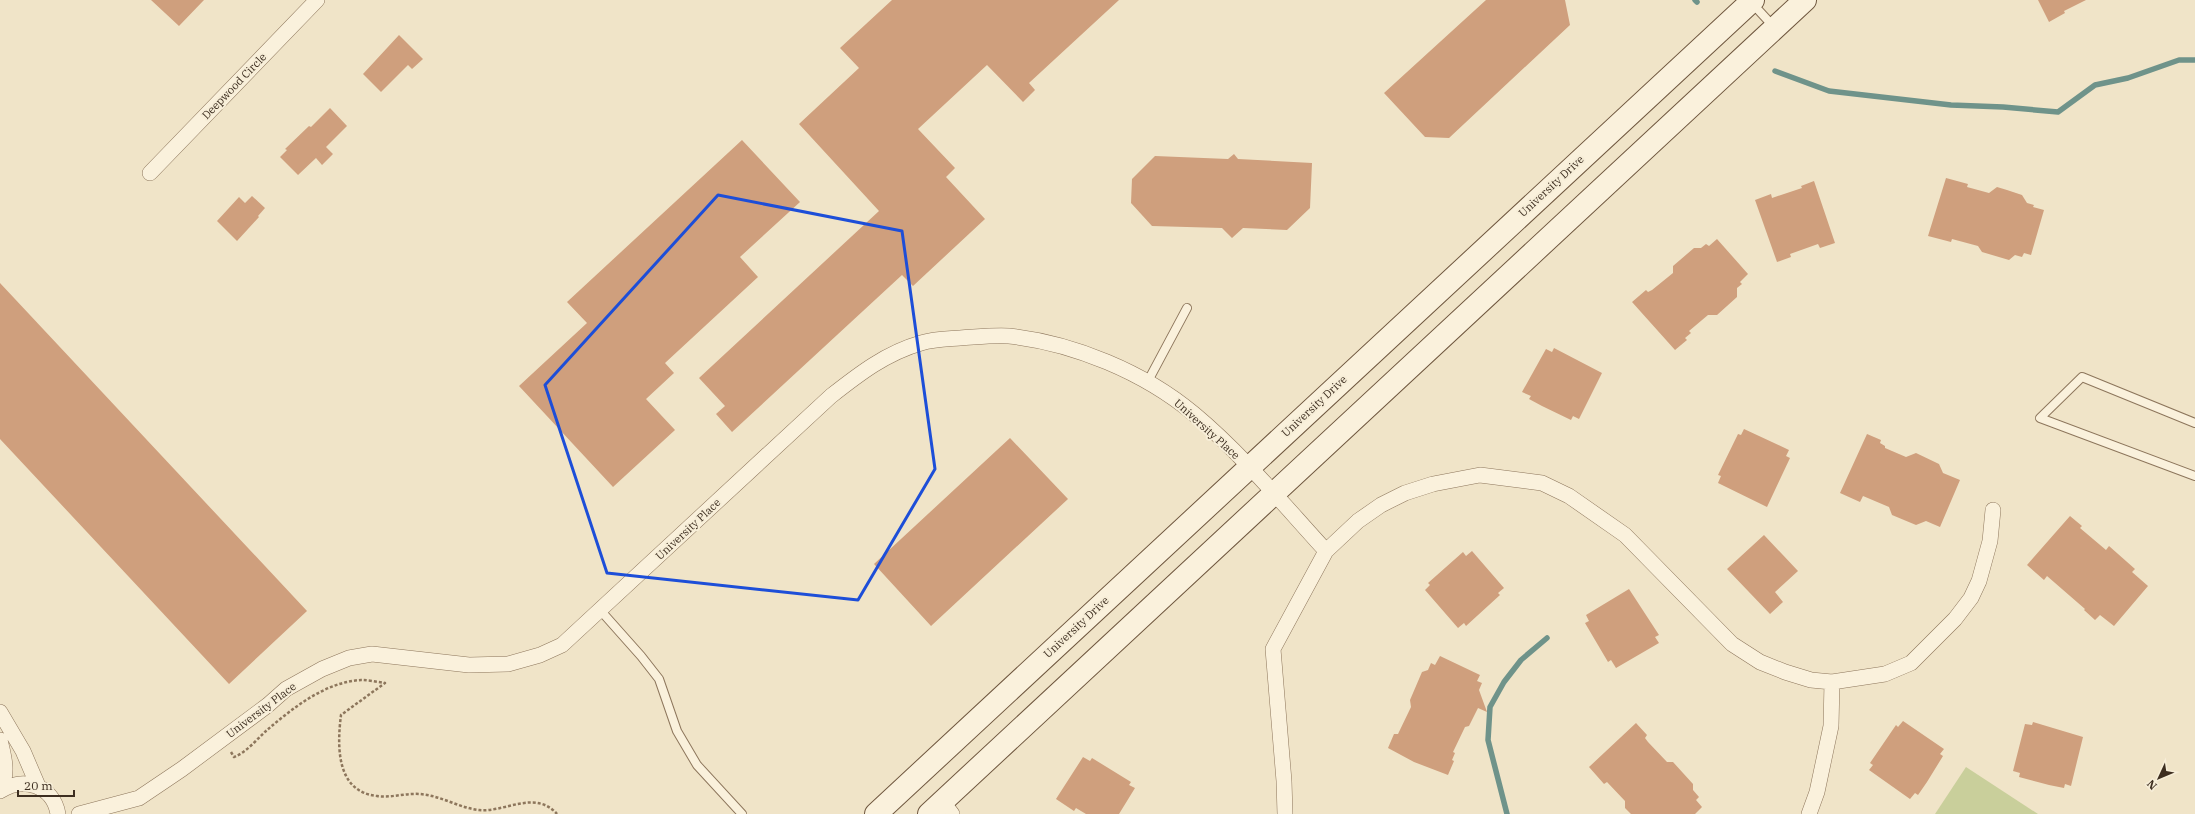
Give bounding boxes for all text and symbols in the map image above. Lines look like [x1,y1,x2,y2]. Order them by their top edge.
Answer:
street label: Deepwood Circle [199,50,269,122]
street label: University Drive [1515,152,1587,220]
street label: University Drive [1278,372,1350,440]
street label: University Place [1171,396,1243,462]
street label: University Place [653,495,724,563]
street label: University Drive [1040,593,1112,661]
street label: University Place [223,679,299,741]
north arrow [2139,758,2179,798]
scale bar [18,772,74,798]
text: N [2144,777,2160,793]
text: 20 m [24,778,53,793]

